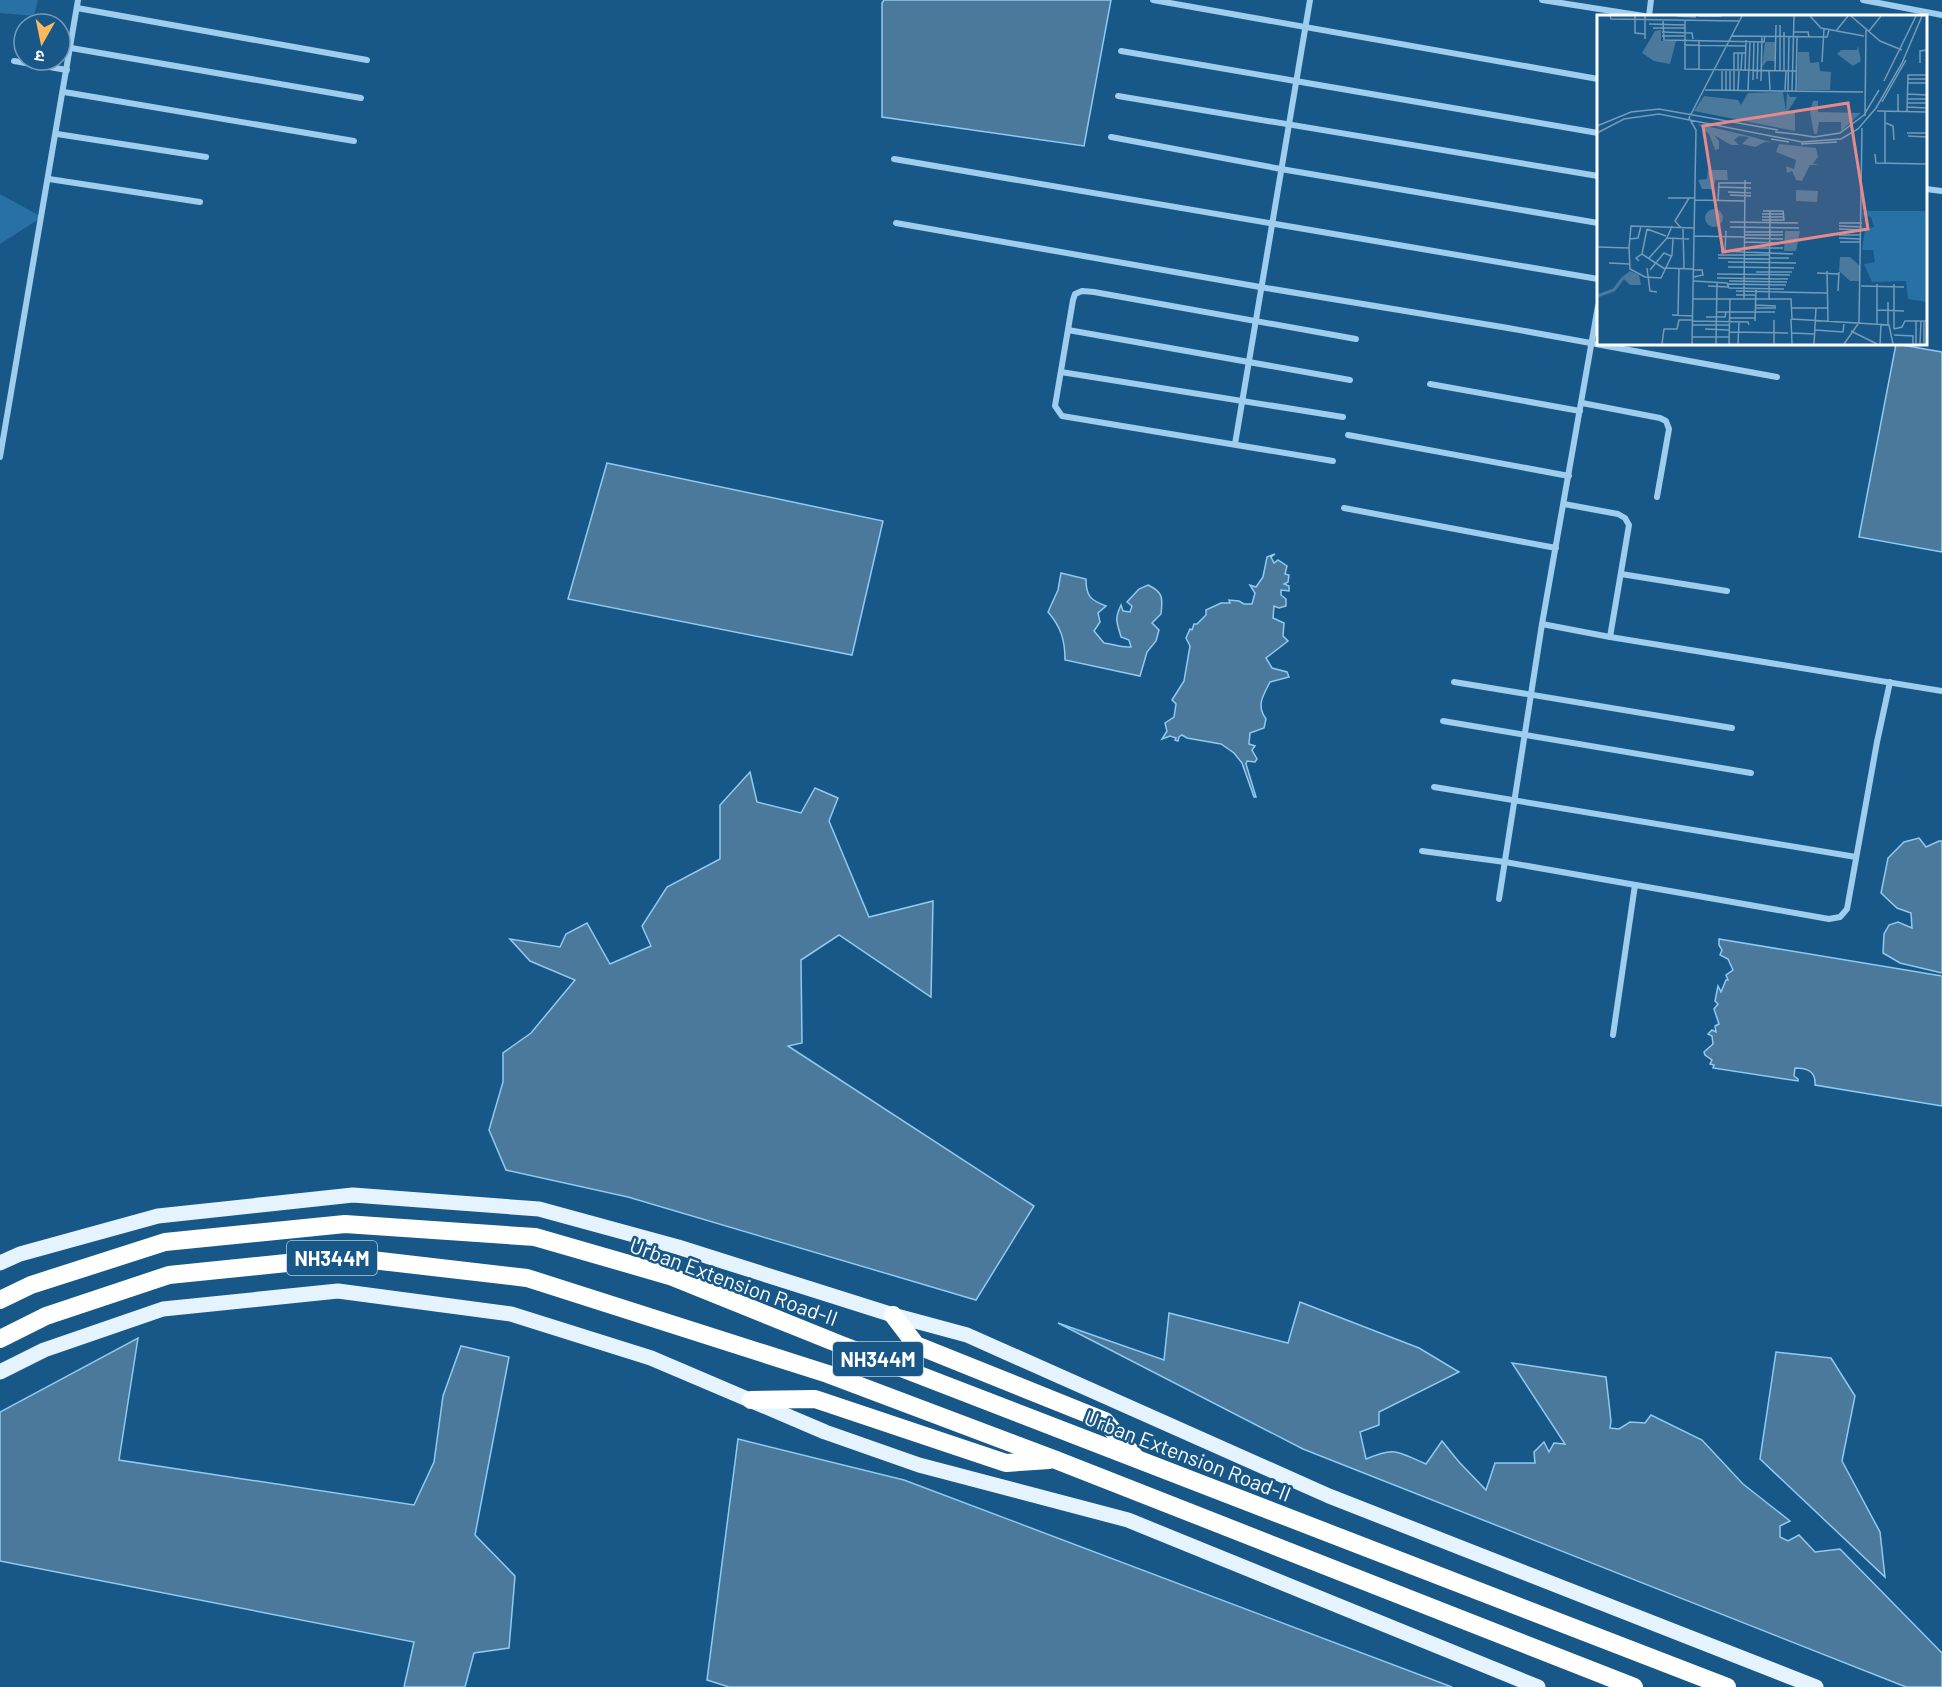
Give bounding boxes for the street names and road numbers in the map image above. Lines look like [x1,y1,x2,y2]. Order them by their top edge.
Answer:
street label: Urban Extension Road-II [627,1232,841,1330]
road number: NH344M [287,1241,377,1275]
road number: NH344M [833,1342,923,1376]
street label: Urban Extension Road-II [1081,1404,1295,1506]

